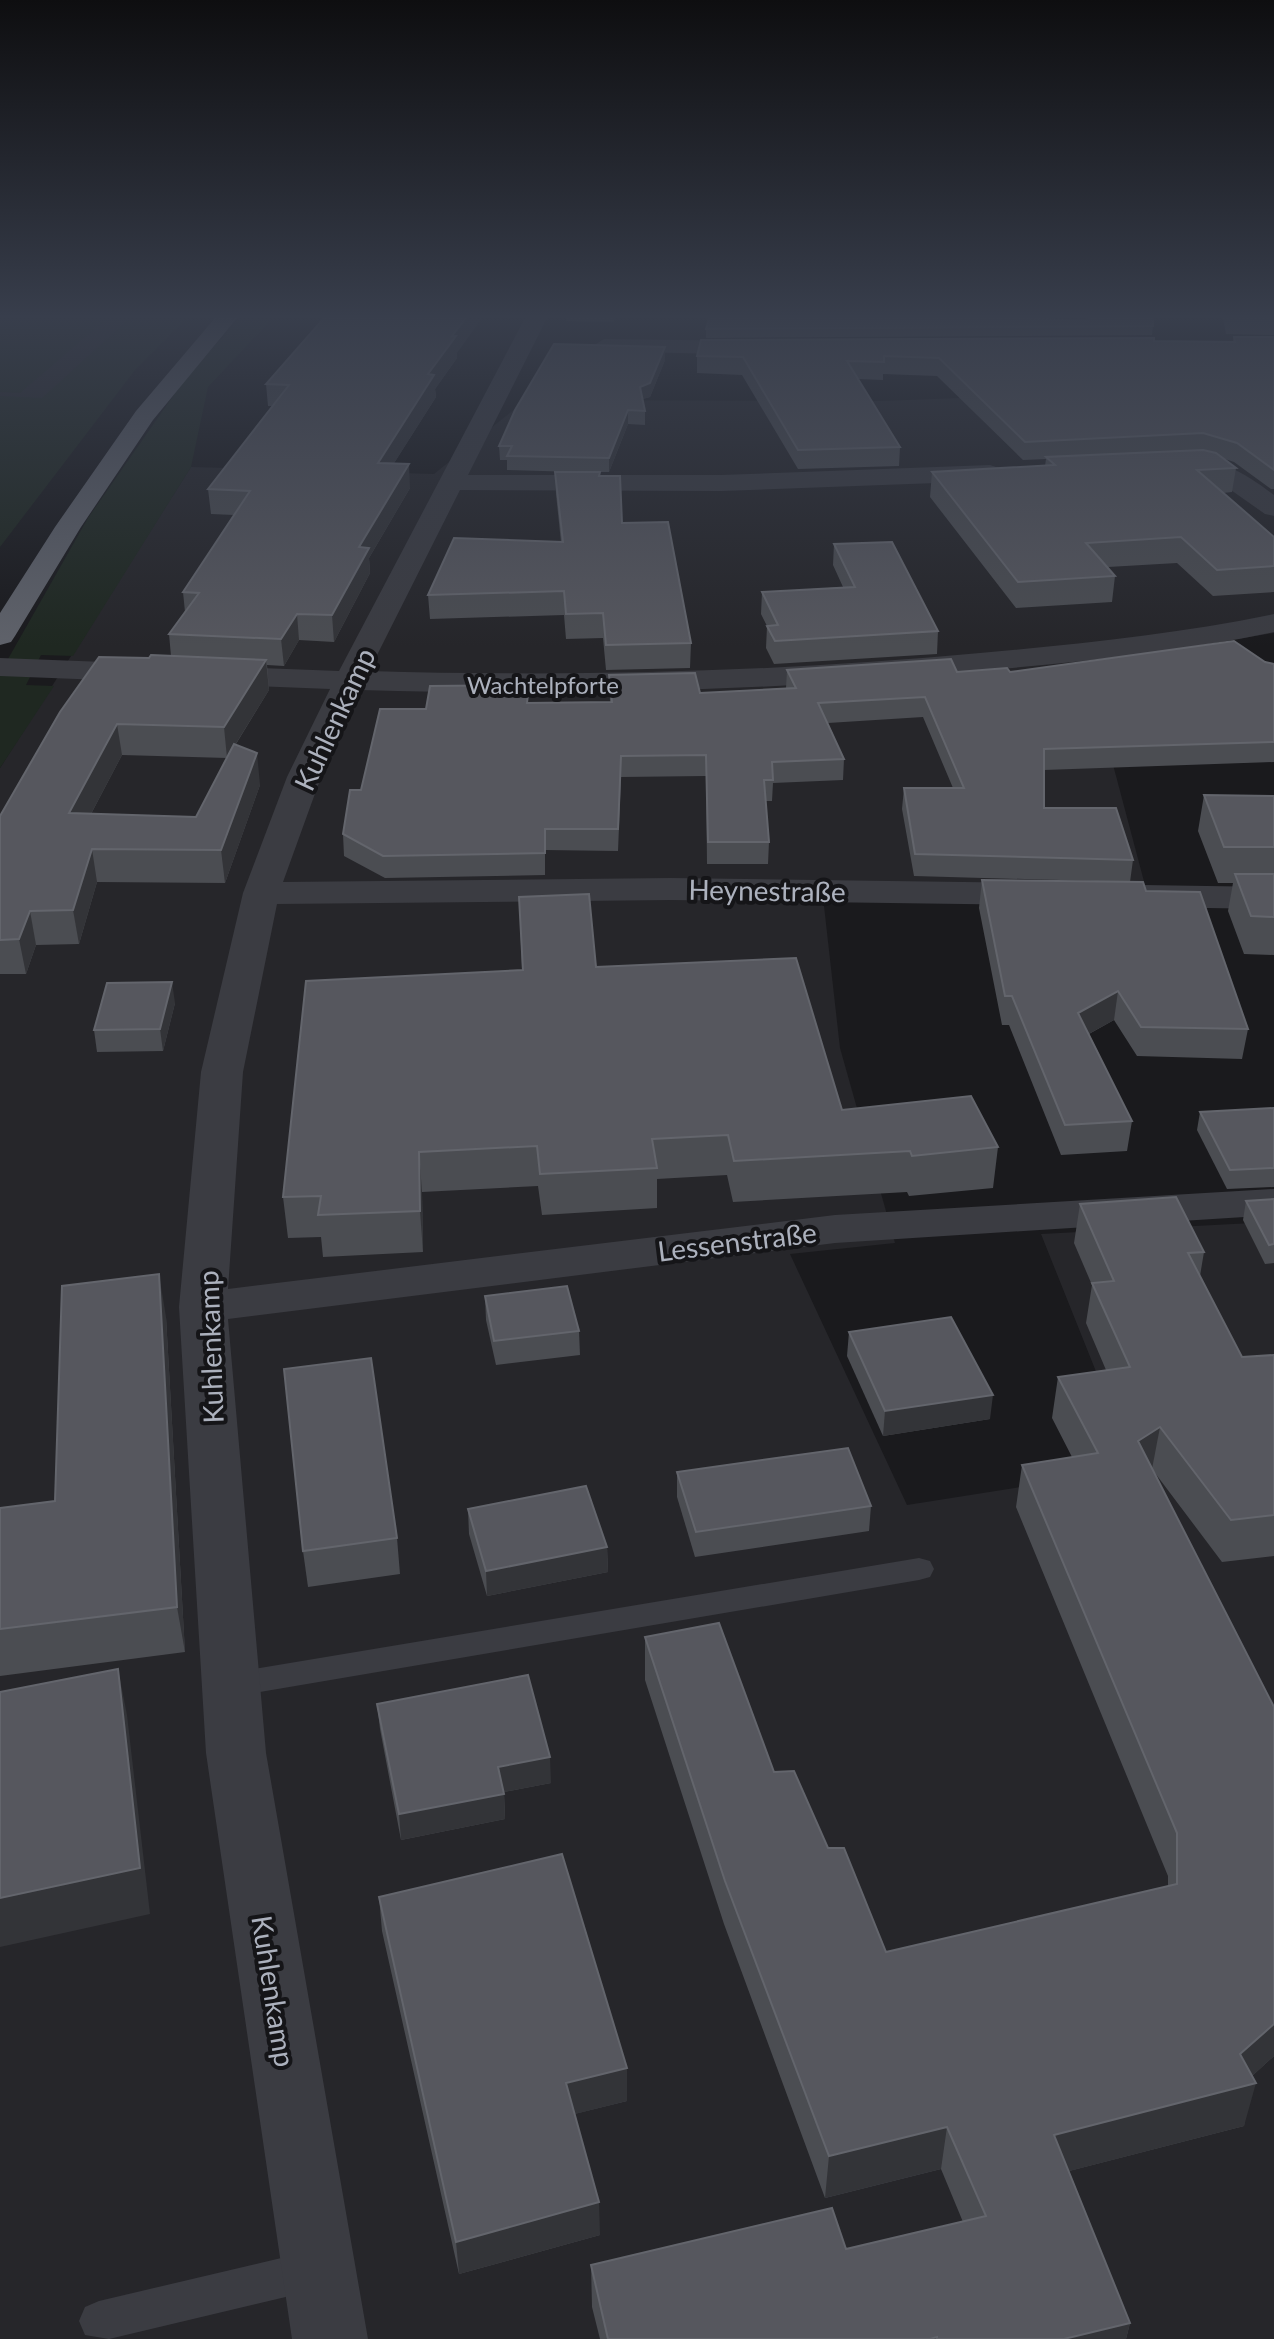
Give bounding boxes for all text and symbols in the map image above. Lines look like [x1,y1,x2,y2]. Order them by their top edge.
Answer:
street label: Kuhlenkamp [286,643,382,795]
street label: Wachtelpforte [467,670,619,699]
street label: Heynestraße [688,872,846,908]
street label: Lessenstraße [656,1214,818,1268]
street label: Kuhlenkamp [190,1270,230,1424]
street label: Kuhlenkamp [245,1913,303,2069]

